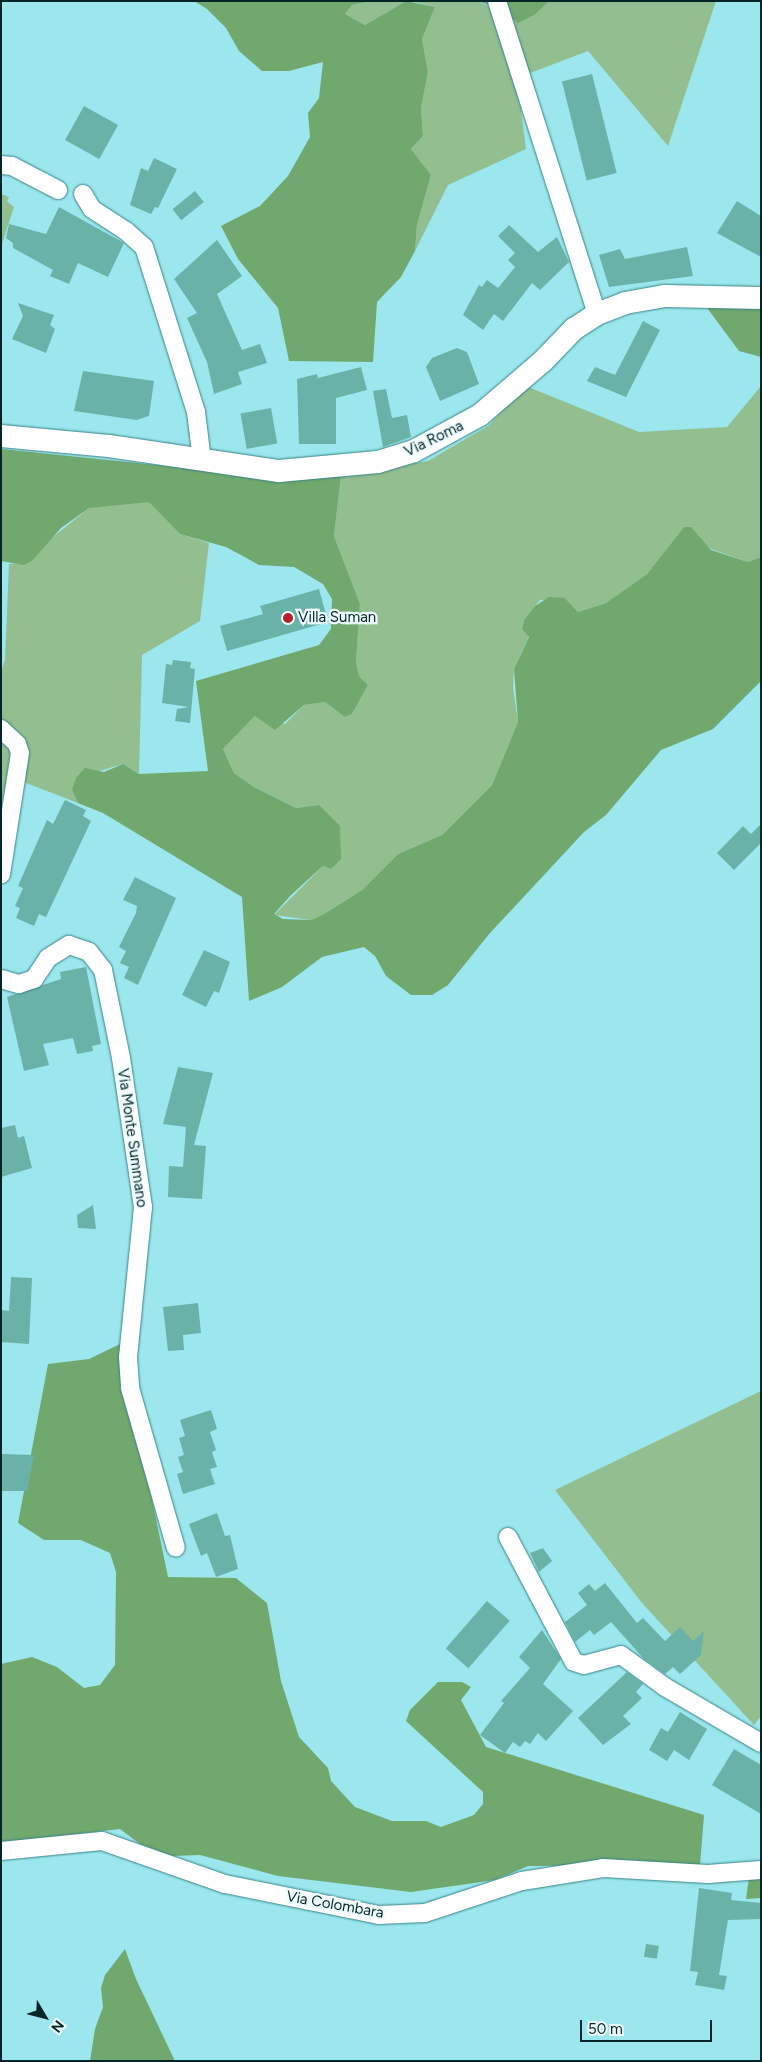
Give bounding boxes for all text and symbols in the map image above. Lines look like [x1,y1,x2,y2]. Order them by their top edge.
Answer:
street label: Via Roma [401,417,467,461]
place label: Villa Suman [298,609,376,627]
marker: Villa Suman [282,612,294,624]
street label: Via Monte Summano [113,1067,151,1209]
street label: Via Colombara [285,1888,385,1922]
north arrow [20,1992,70,2042]
scale bar [582,2010,714,2042]
text: N [47,2017,67,2036]
text: 50 m [588,2020,623,2038]

